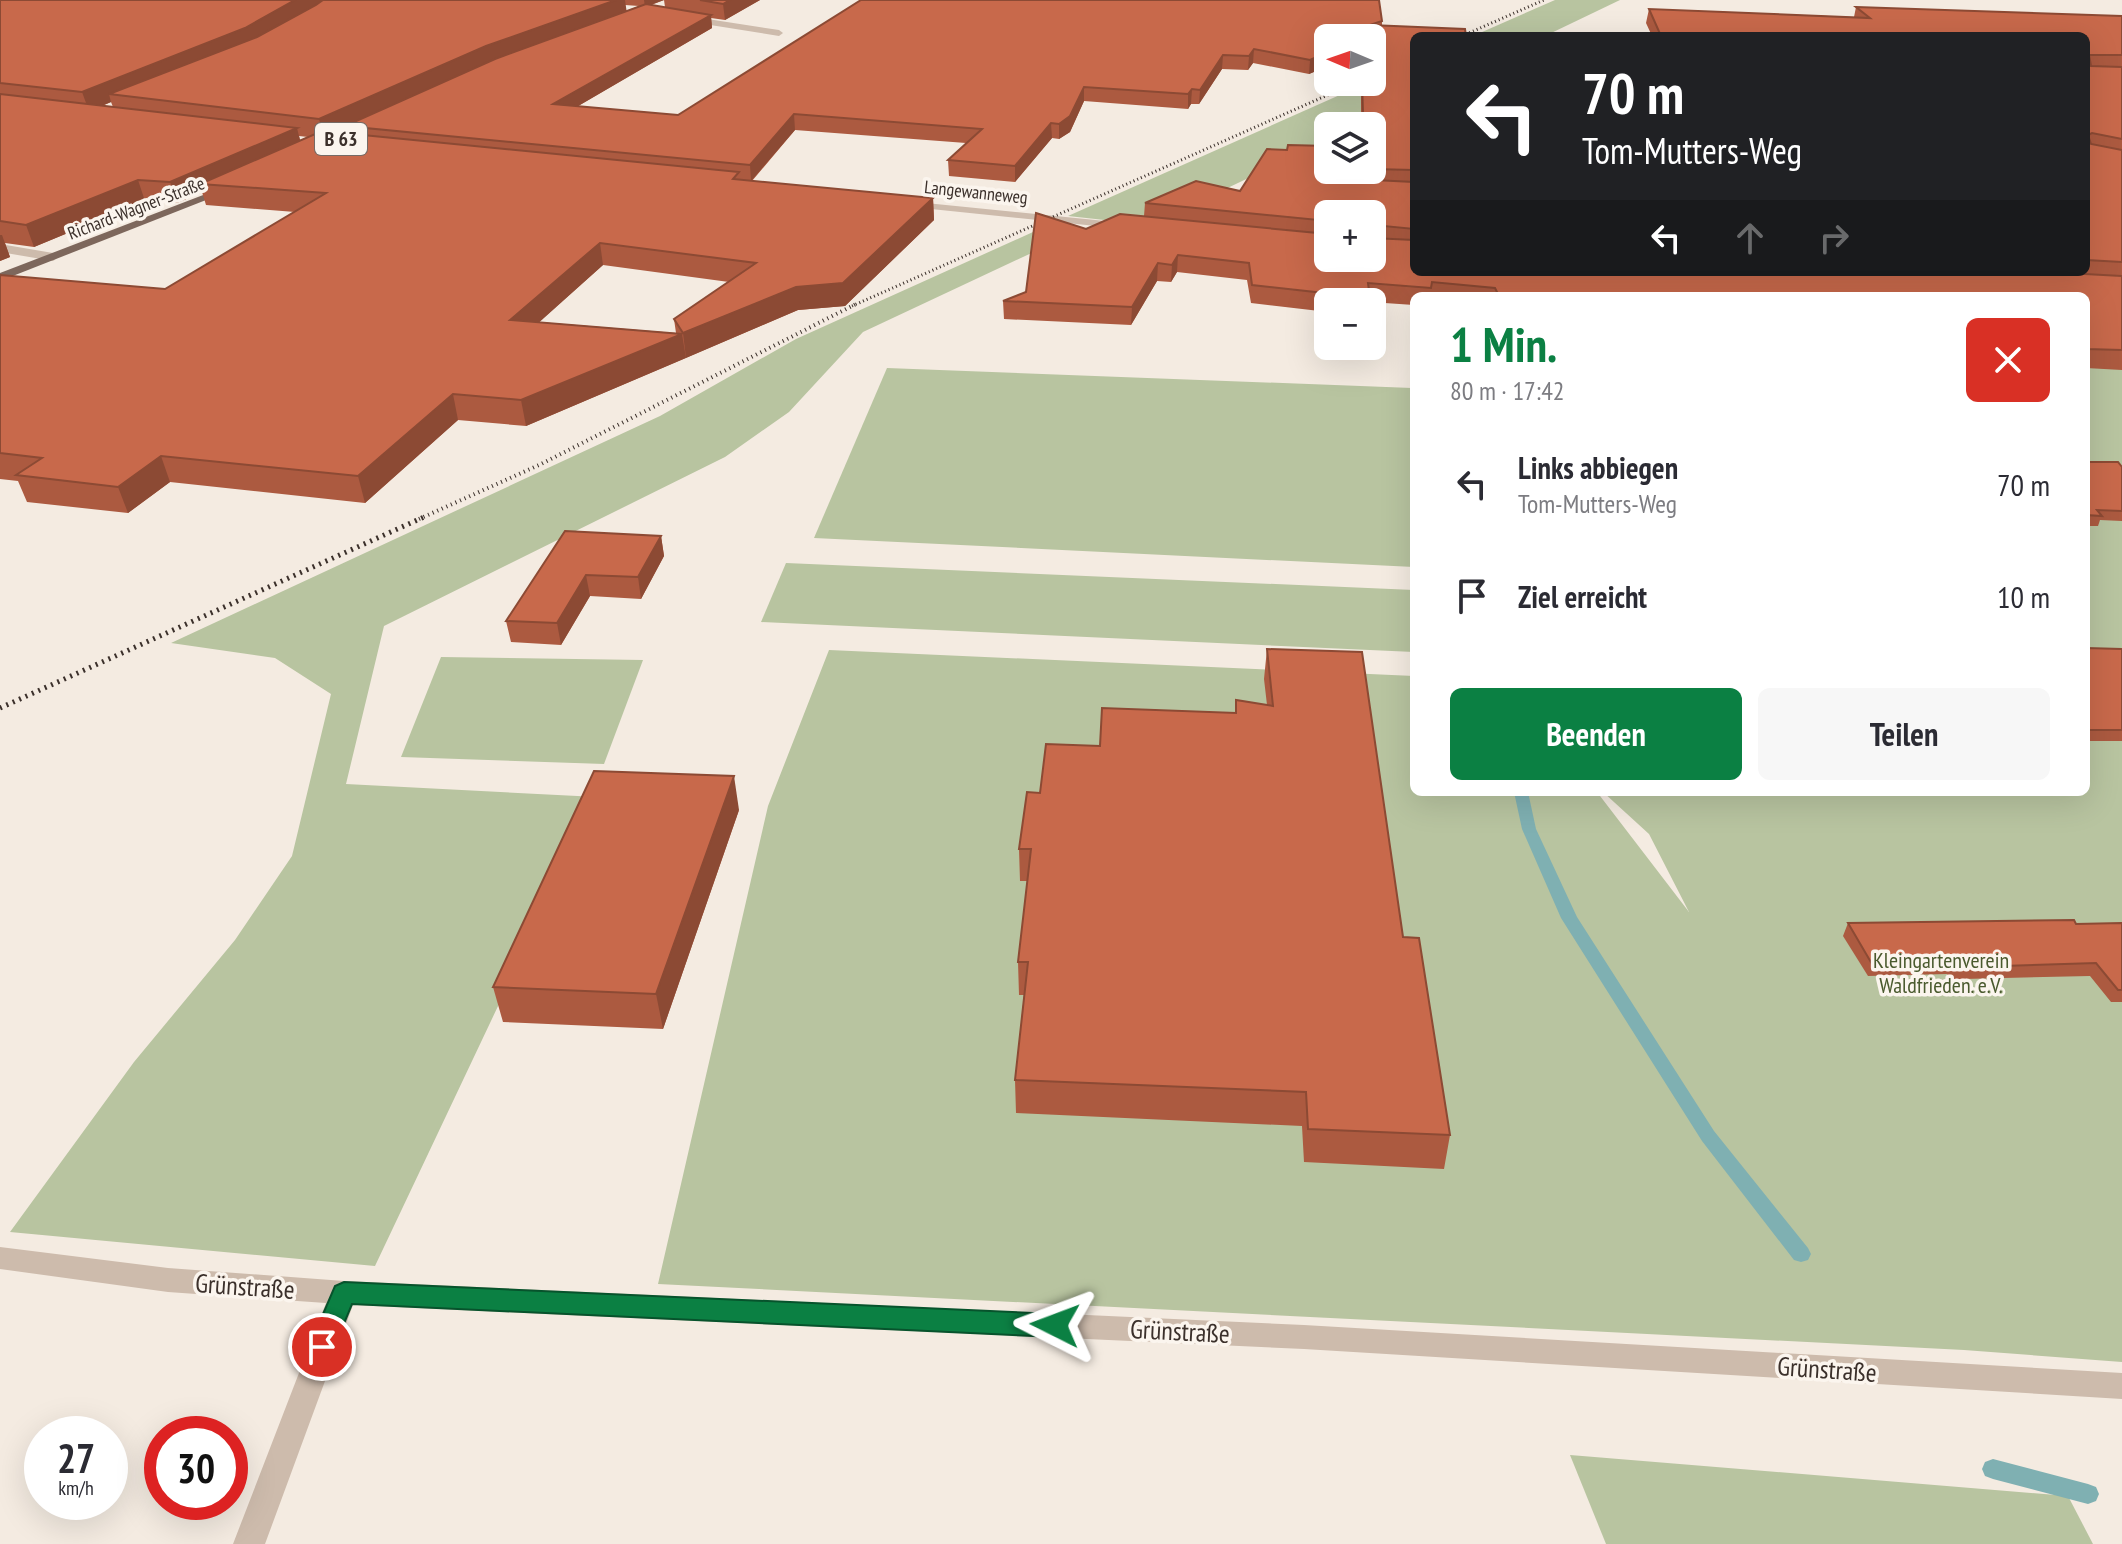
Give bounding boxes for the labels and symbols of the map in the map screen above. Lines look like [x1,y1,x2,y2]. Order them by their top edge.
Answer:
north arrow [1314,24,1386,96]
road number: B 63 [315,123,367,155]
street label: Richard-Wagner-Straße [64,171,208,245]
street label: Langewanneweg [923,175,1029,209]
park label: Kleingartenverein Waldfrieden. e.V. [1873,946,2009,999]
street label: Grünstraße [194,1266,296,1306]
position arrow [1013,1283,1097,1367]
street label: Grünstraße [1129,1312,1231,1350]
pin [288,1313,356,1381]
street label: Grünstraße [1776,1349,1878,1389]
speed limit sign: 30 [144,1416,248,1520]

